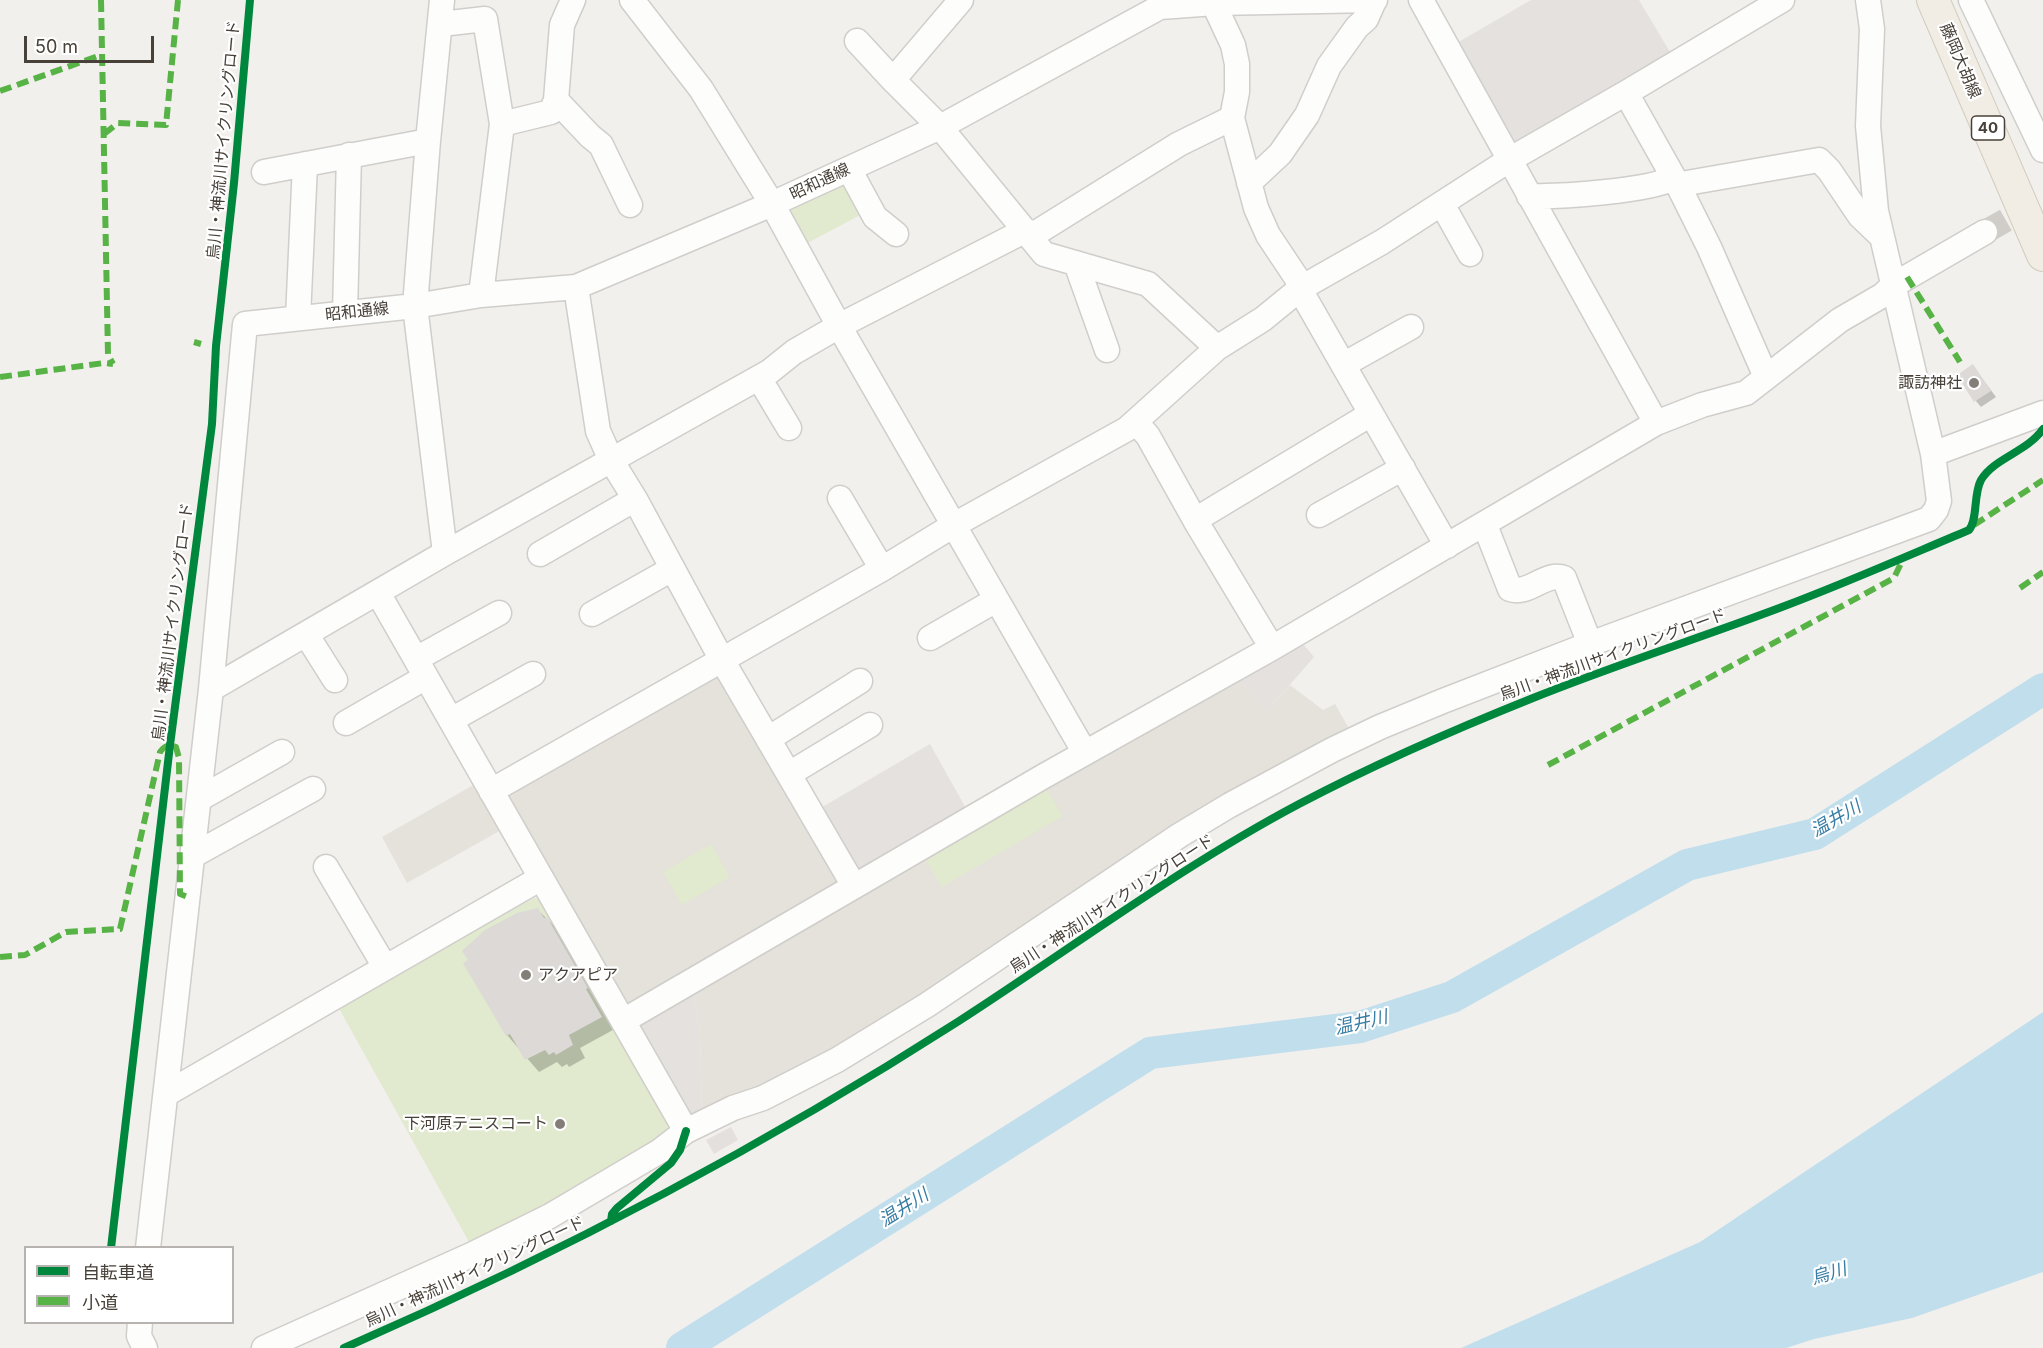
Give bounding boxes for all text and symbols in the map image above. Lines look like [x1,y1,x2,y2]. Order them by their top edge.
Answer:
street label: 烏川・神流川サイクリングロード [204,20,244,260]
street label: 藤岡大胡線 [1936,20,1984,102]
scale bar [27,24,158,62]
text: 50 m [35,36,78,57]
road number: 40 [1972,116,2004,140]
street label: 昭和通線 [787,160,853,204]
street label: 昭和通線 [324,299,390,325]
place label: 諏訪神社 [1898,373,1962,393]
marker: 諏訪神社 [1967,376,1981,390]
street label: 烏川・神流川サイクリングロード [149,502,197,742]
street label: 烏川・神流川サイクリングロード [1497,605,1729,705]
water label: 温井川 [1807,796,1865,842]
street label: 烏川・神流川サイクリングロード [1006,831,1218,977]
place label: アクアピア [538,965,618,985]
marker: アクアピア [519,968,533,982]
water label: 温井川 [1332,1006,1390,1040]
place label: 下河原テニスコート [404,1114,548,1134]
marker: 下河原テニスコート [553,1117,567,1131]
water label: 温井川 [875,1185,933,1231]
street label: 烏川・神流川サイクリングロード [362,1213,588,1331]
legend [24,1246,234,1324]
water label: 烏川 [1809,1258,1849,1290]
text: 自転車道 [82,1262,154,1283]
text: 小道 [82,1292,118,1313]

